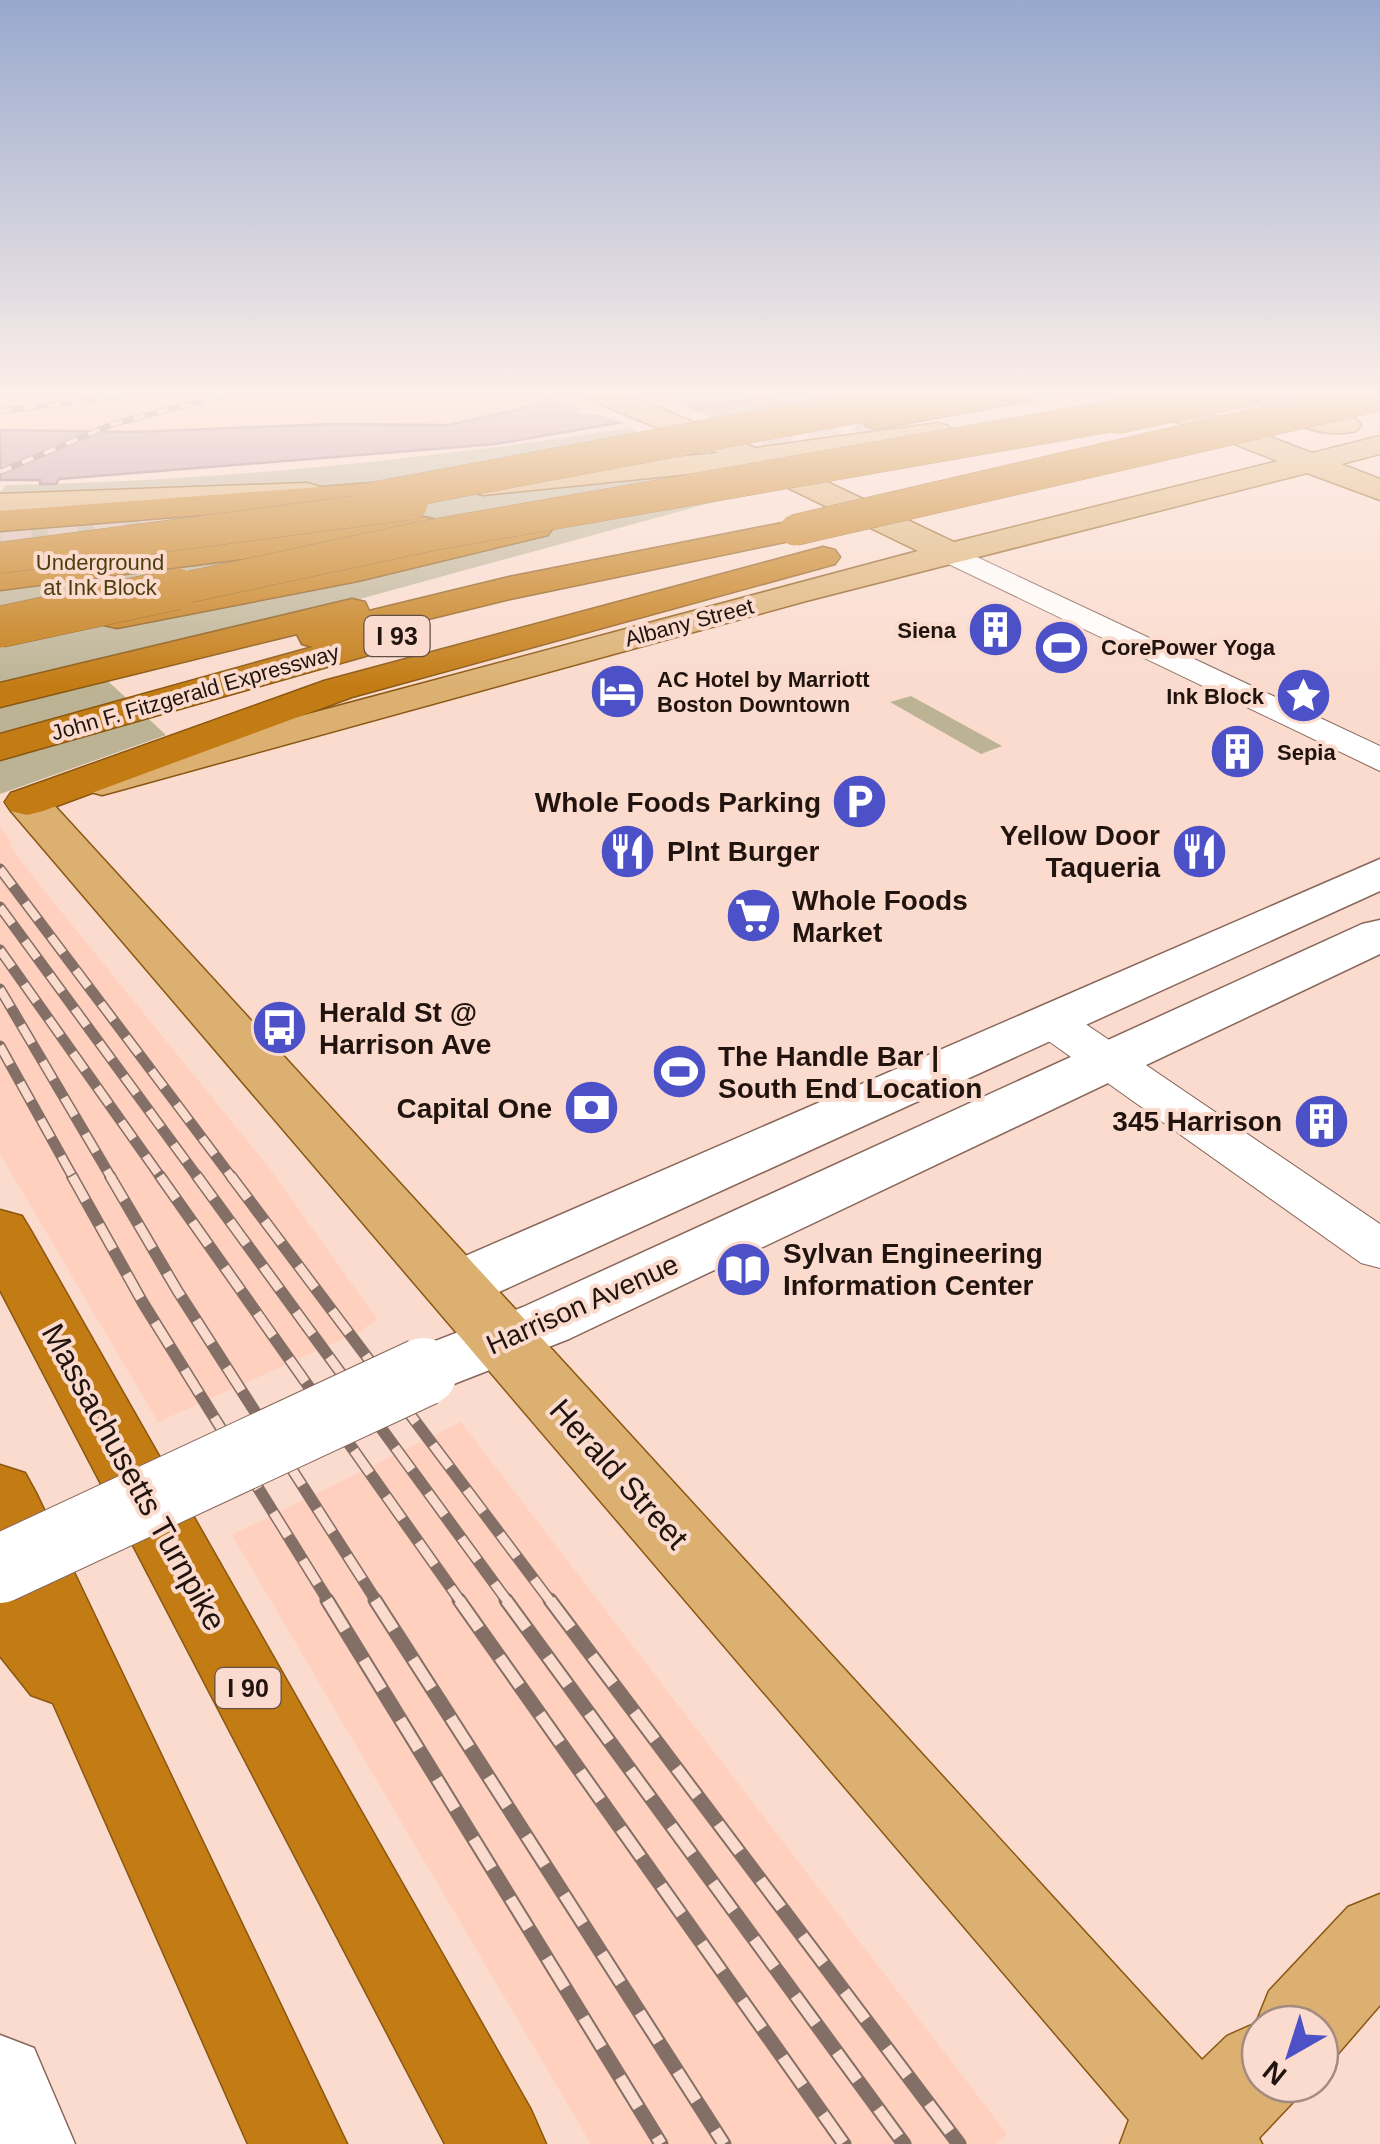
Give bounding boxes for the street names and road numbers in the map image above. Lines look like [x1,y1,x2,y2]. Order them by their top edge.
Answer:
street label: Albany Street [622,593,756,652]
road number: I 93 [364,616,430,656]
street label: John F. Fitzgerald Expressway [48,639,342,746]
street label: Harrison Avenue [482,1248,683,1361]
street label: Massachusetts Turnpike [35,1317,233,1637]
street label: Herald Street [543,1392,696,1556]
road number: I 90 [216,1668,280,1708]

